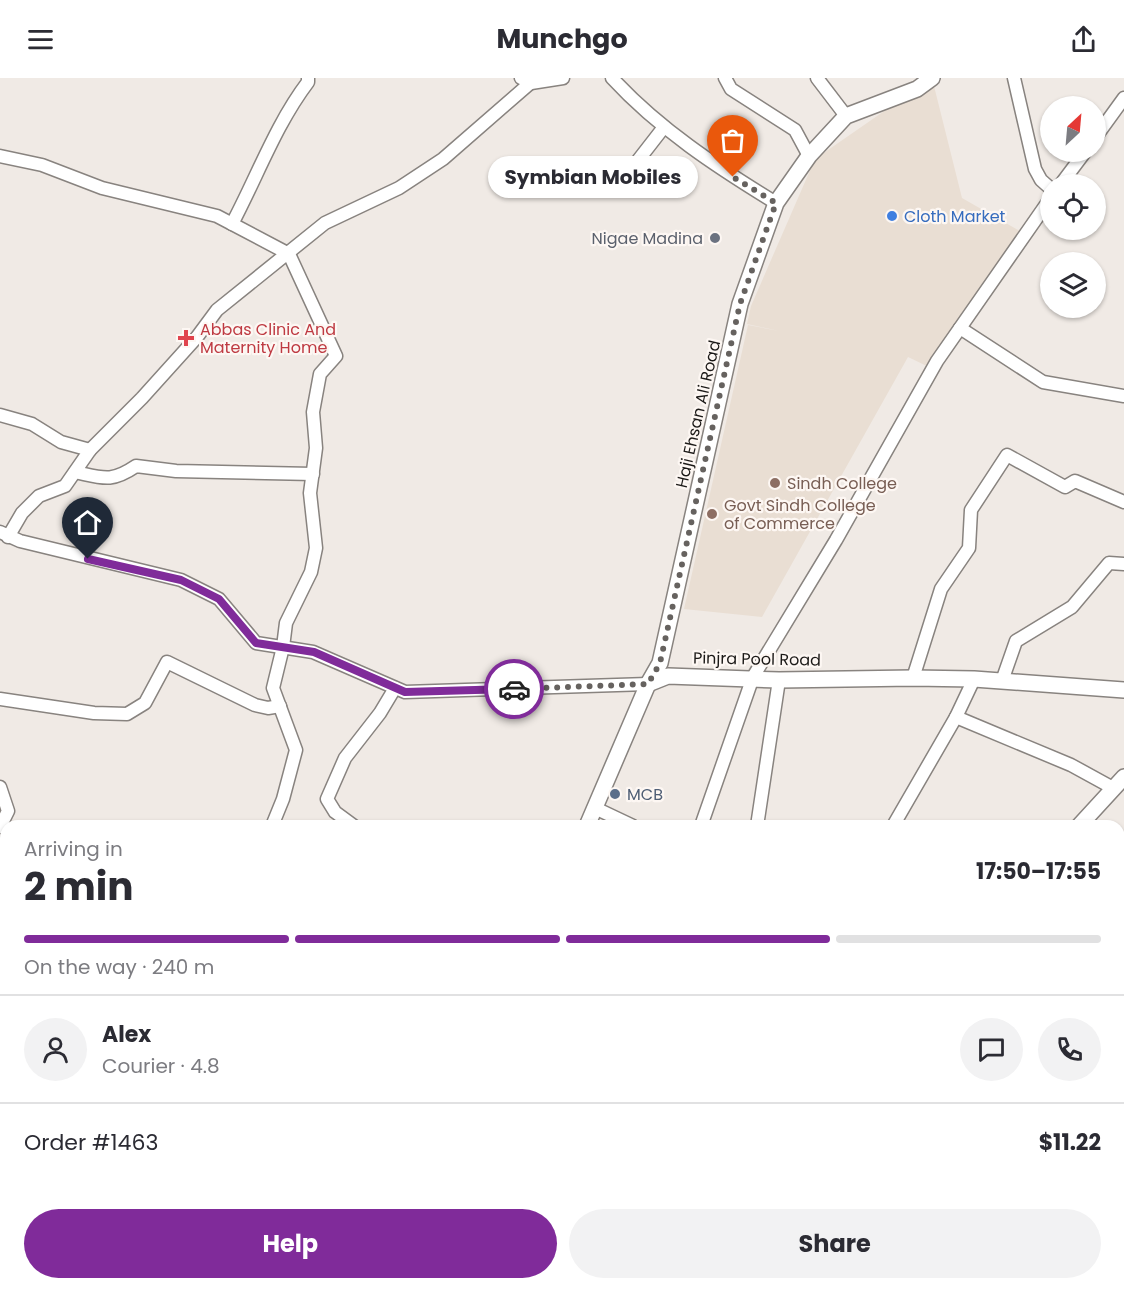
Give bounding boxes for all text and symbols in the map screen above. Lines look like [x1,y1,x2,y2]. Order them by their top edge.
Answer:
text: Munchgo [496,20,628,57]
icon: menu [24,23,57,56]
icon: share [1067,23,1100,56]
north arrow [1040,96,1106,162]
map controls [1040,96,1106,318]
pin [707,115,758,177]
icon: bag [716,124,749,157]
callout: Symbian Mobiles [487,156,697,198]
text: Symbian Mobiles [505,163,681,191]
button: locate [1040,174,1106,240]
place label: Cloth Market [904,205,1006,228]
marker: Cloth Market [885,209,899,223]
place label: Nigae Madina [592,227,703,250]
marker: Nigae Madina [708,231,722,245]
button: layers [1040,252,1106,318]
place label: Abbas Clinic And Maternity Home [200,318,336,359]
marker: Abbas Clinic And Maternity Home [177,329,195,347]
street label: Haji Ehsan Ali Road [670,338,726,490]
place label: Sindh College [787,472,897,495]
marker: Sindh College [768,476,782,490]
place label: Govt Sindh College of Commerce [724,494,876,535]
pin [62,497,113,559]
icon: home [71,506,104,539]
marker: Govt Sindh College of Commerce [705,507,719,521]
street label: Pinjra Pool Road [693,646,821,672]
courier [484,659,544,719]
icon: car [498,673,531,706]
place label: MCB [627,783,663,806]
marker: MCB [608,787,622,801]
text: Arriving in [24,835,123,863]
text: 17:50–17:55 [976,856,1101,887]
text: 2 min [24,859,134,914]
text: On the way · 240 m [24,953,214,981]
button: person [24,1018,87,1081]
button: chat [960,1018,1023,1081]
button: phone [1038,1018,1101,1081]
text: Alex [102,1019,151,1050]
text: Courier · 4.8 [102,1052,220,1080]
text: Order #1463 [24,1127,158,1158]
text: $11.22 [1039,1127,1101,1158]
button: Help [24,1209,557,1278]
button: Share [569,1209,1101,1278]

